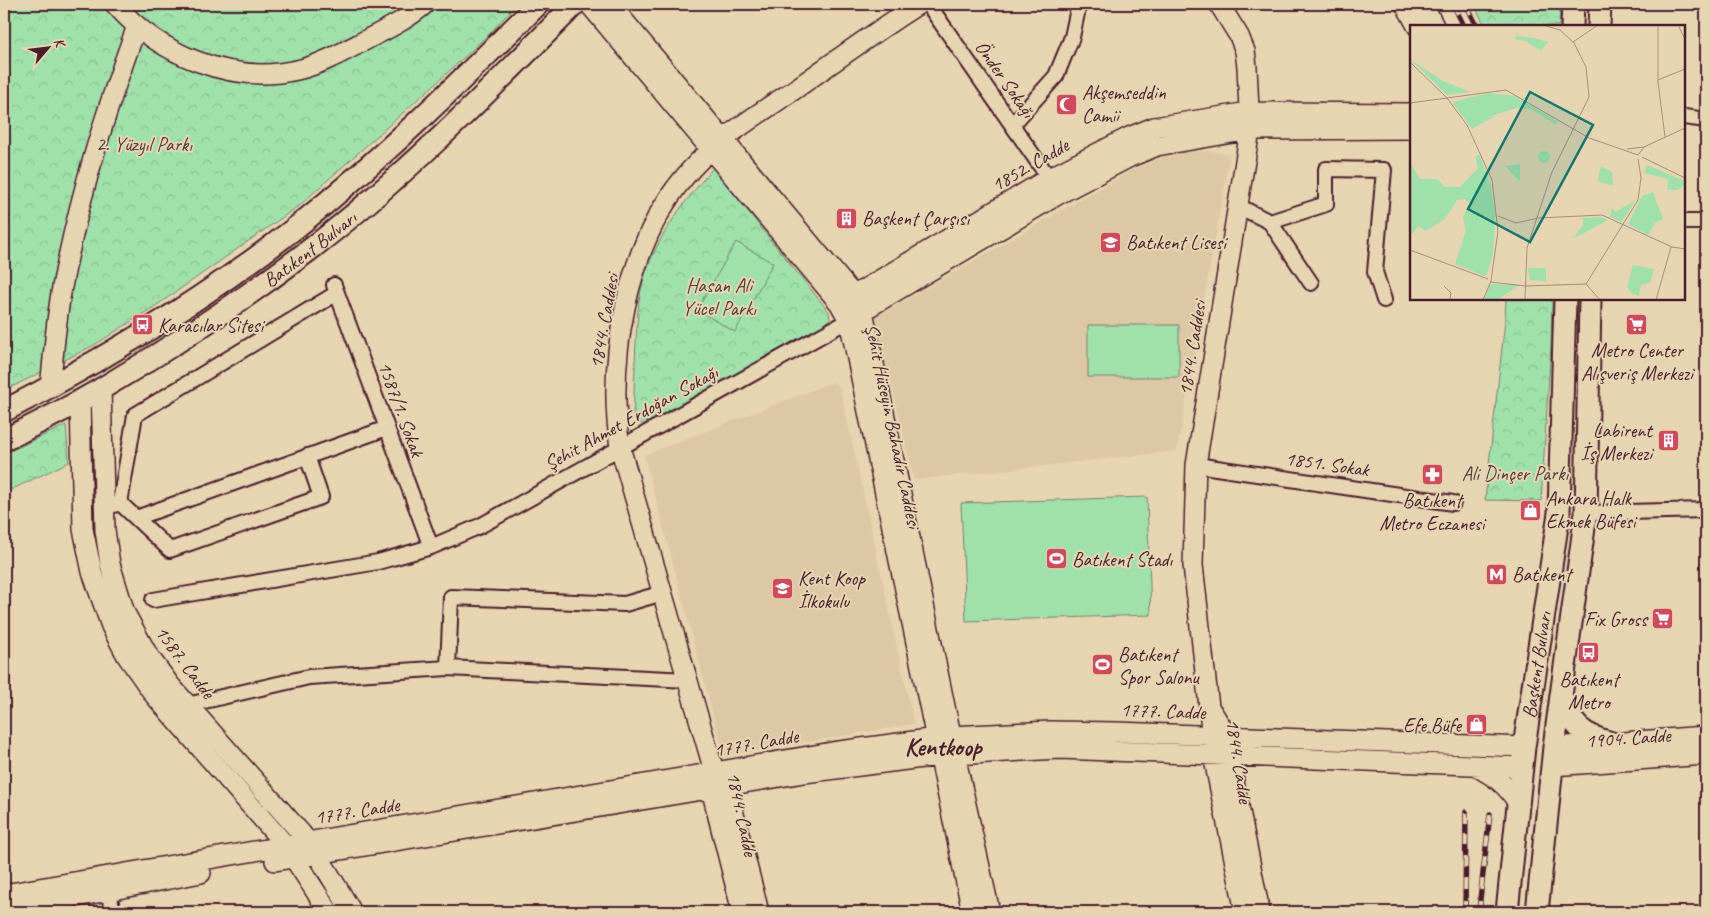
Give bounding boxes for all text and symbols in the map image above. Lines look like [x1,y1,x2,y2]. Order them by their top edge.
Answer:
north arrow [22,22,72,72]
inset map [1410,25,1685,300]
text: K [50,35,70,52]
street label: Önder Sokağı [969,36,1041,123]
place label: Akşemseddin Camii [1082,80,1167,128]
mosque icon: Akşemseddin Camii [1054,92,1078,116]
park label: 2. Yüzyıl Parkı [96,132,193,157]
street label: 1852. Cadde [987,132,1074,197]
street label: Batıkent Bulvarı [258,204,362,293]
building icon: Başkent Çarşısı [834,206,858,230]
place label: Başkent Çarşısı [862,206,970,231]
school or university icon: Batıkent Lisesi [1098,230,1122,254]
place label: Batıkent Lisesi [1126,230,1228,255]
street label: 1844. Caddesi [583,269,625,370]
park label: Hasan Ali Yücel Parkı [682,273,757,321]
street label: 1844. Caddesi [1172,297,1212,397]
supermarket icon: Metro Center Alışveriş Merkezi [1625,312,1649,336]
bus stop icon: Karacılar Sitesi [130,313,154,337]
place label: Karacılar Sitesi [158,313,265,338]
street label: Şehit Hüseyin Bahadır Caddesi [859,322,927,533]
place label: Metro Center Alışveriş Merkezi [1581,338,1695,386]
street label: 1587/1. Sokak [372,358,430,462]
street label: Şehit Ahmet Erdoğan Sokağı [540,359,723,476]
place label: Labirent İş Merkezi [1580,418,1654,466]
building icon: Labirent İş Merkezi [1656,429,1680,453]
street label: 1851. Sokak [1284,446,1372,482]
park label: Ali Dinçer Parkı [1462,461,1569,486]
pharmacy icon: Batıkent Metro Eczanesi [1420,462,1444,486]
place label: Ankara Halk Ekmek Büfesi [1546,486,1638,534]
place label: Batıkent Metro Eczanesi [1379,488,1487,536]
shop icon: Ankara Halk Ekmek Büfesi [1518,498,1542,522]
sports icon: Batıkent Stadı [1044,547,1068,571]
place label: Batıkent Stadı [1072,547,1174,572]
metro station icon: Batıkent [1484,562,1508,586]
place label: Batıkent [1512,562,1575,587]
place label: Kent Koop İlkokulu [798,566,866,614]
school or university icon: Kent Koop İlkokulu [770,577,794,601]
place label: Fix Gross [1584,607,1649,632]
supermarket icon: Fix Gross [1651,607,1675,631]
street label: Başkent Bulvarı [1516,609,1557,720]
street label: 1587. Cadde [149,620,222,705]
bus stop icon: Batıkent Metro [1577,641,1601,665]
place label: Batıkent Spor Salonu [1118,642,1200,690]
sports icon: Batıkent Spor Salonu [1090,653,1114,677]
place label: Batıkent Metro [1559,667,1622,715]
street label: 1777. Cadde [1120,697,1208,725]
place label: Efe Büfe [1403,713,1462,738]
shop icon: Efe Büfe [1465,713,1489,737]
street label: 1844. Cadde [1220,717,1258,807]
street label: 1904. Cadde [1585,722,1673,753]
street label: 1777. Cadde [712,723,802,763]
district label: Kentkoop [905,731,983,763]
street label: 1844. Cadde [721,770,763,860]
street label: 1777. Cadde [313,792,403,830]

